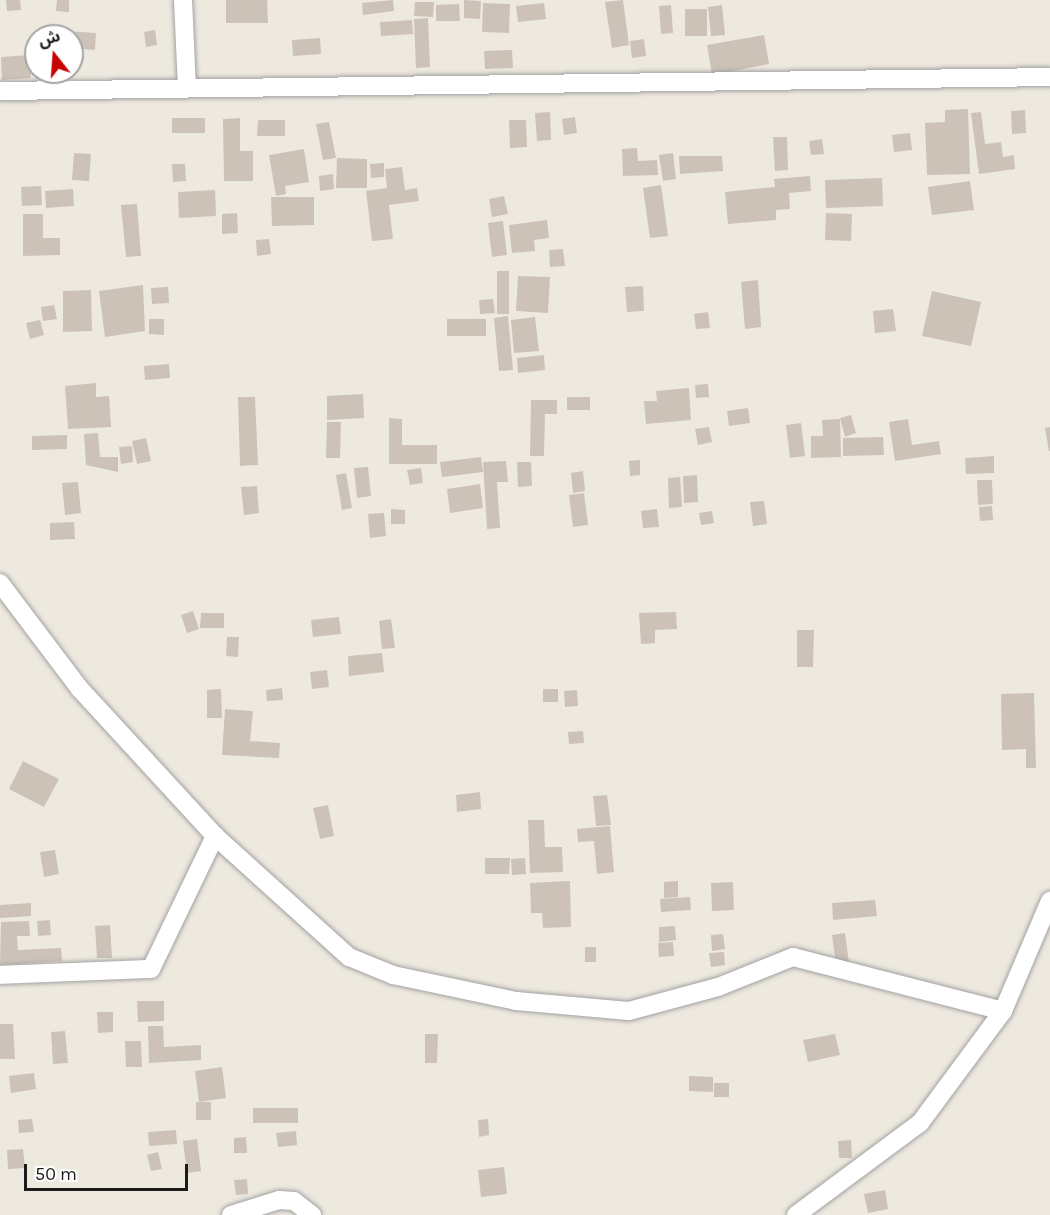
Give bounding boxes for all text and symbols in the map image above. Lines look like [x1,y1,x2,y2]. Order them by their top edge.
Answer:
north arrow [24,24,84,84]
text: ش [36,26,62,51]
scale bar [27,1152,190,1190]
text: 50 m [35,1163,77,1185]

